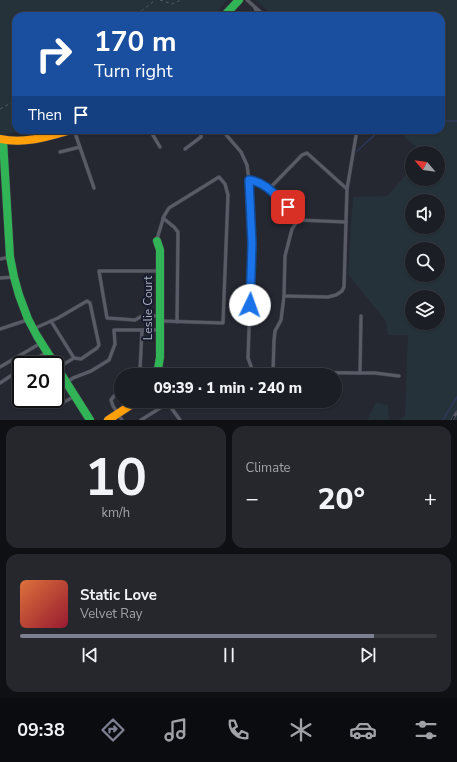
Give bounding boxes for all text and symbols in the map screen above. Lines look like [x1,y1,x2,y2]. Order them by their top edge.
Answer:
text: 170 m [94,23,177,61]
icon: right [28,28,80,80]
text: Turn right [94,59,173,83]
icon: arrive [70,104,92,126]
text: Then [28,105,62,125]
north arrow [405,146,445,186]
map controls [405,146,445,330]
pin [271,190,305,224]
button: sound [405,194,445,234]
icon: arrive [277,196,299,218]
button: search [405,242,445,282]
street label: Leslie Court [140,275,156,340]
position arrow [229,284,271,326]
button: layers [405,290,445,330]
speed limit sign: 20 [12,356,64,408]
text: 09:39 · 1 min · 240 m [154,378,302,398]
text: 10 [85,442,147,513]
text: Climate [246,459,291,477]
text: 20° [317,479,365,520]
text: − [246,484,259,514]
text: + [424,484,437,514]
text: km/h [101,504,130,522]
text: Static Love [80,585,157,605]
text: Velvet Ray [80,605,142,623]
icon: previous [79,644,101,666]
icon: pause [218,644,240,666]
icon: next [357,644,379,666]
icon: directions [99,716,127,744]
icon: music [162,716,190,744]
icon: phone [224,716,252,744]
icon: climate [287,716,315,744]
icon: car [349,716,377,744]
icon: filters [412,716,440,744]
text: 09:38 [17,718,65,742]

